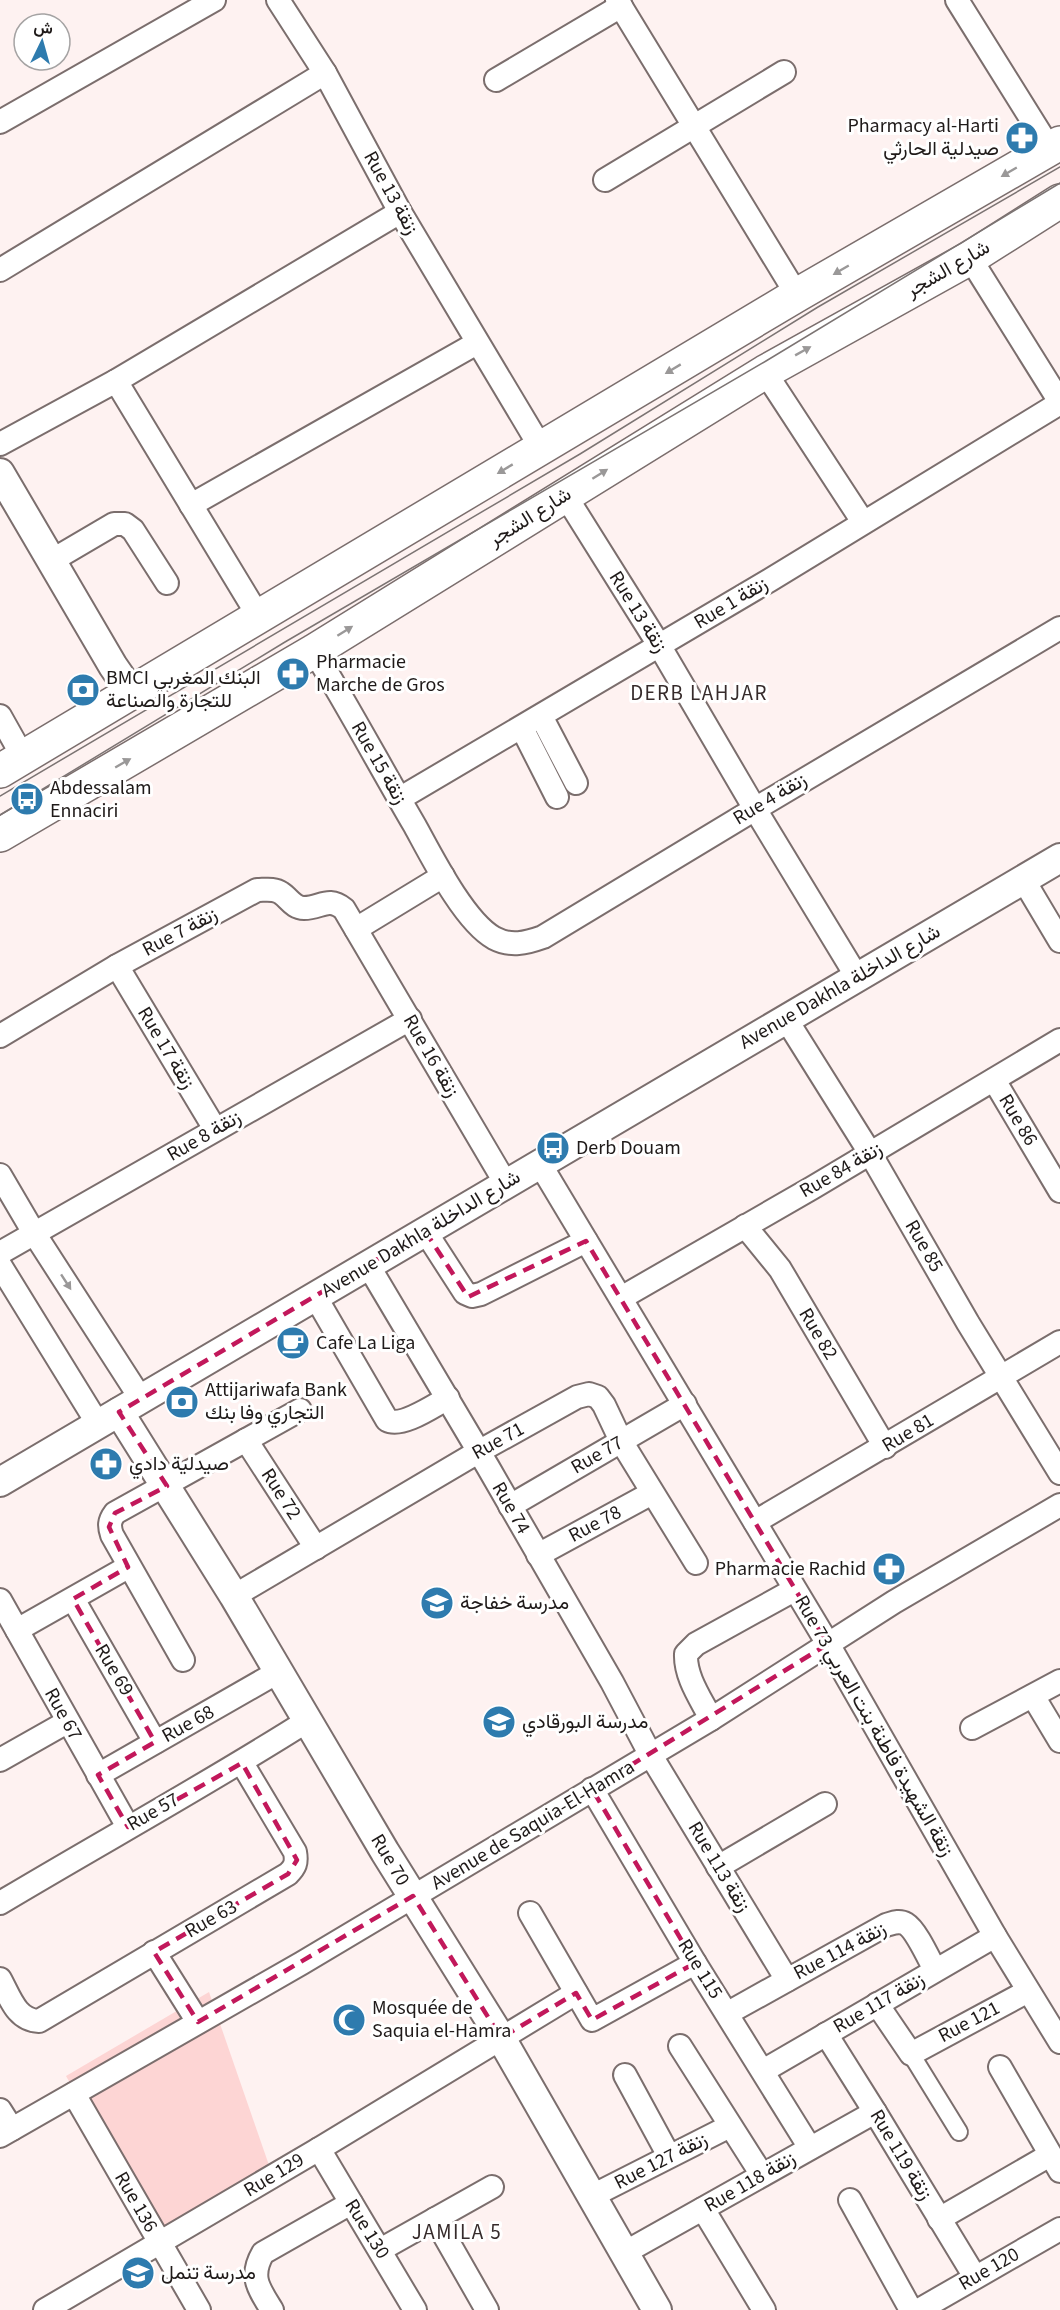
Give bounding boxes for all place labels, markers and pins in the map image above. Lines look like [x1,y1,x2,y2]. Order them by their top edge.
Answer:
place label: Pharmacy al-Harti صيدلية الحارثي [847,112,999,165]
pharmacy icon: Pharmacy al-Harti صيدلية الحارثي [1004,120,1040,156]
place label: Pharmacie Marche de Gros [316,648,445,699]
pharmacy icon: Pharmacie Marche de Gros [275,656,311,692]
place label: BMCI البنك المغربي للتجارة والصناعة [106,664,261,715]
bank icon: BMCI البنك المغربي للتجارة والصناعة [65,672,101,708]
place label: Abdessalam Ennaciri [50,774,152,825]
bus stop icon: Abdessalam Ennaciri [9,781,45,817]
bus stop icon: Derb Douam [535,1130,571,1166]
place label: Derb Douam [576,1134,681,1162]
cafe icon: Cafe La Liga [275,1325,311,1361]
place label: Cafe La Liga [316,1329,415,1357]
place label: Attijariwafa Bank التجاري وفا بنك [205,1376,347,1429]
bank icon: Attijariwafa Bank التجاري وفا بنك [164,1384,200,1420]
pharmacy icon: صيدلية دادي [88,1446,124,1482]
place label: صيدلية دادي [129,1450,229,1480]
pharmacy icon: Pharmacie Rachid [871,1551,907,1587]
place label: Pharmacie Rachid [715,1555,866,1583]
school or university icon: مدرسة خفاجة [419,1585,455,1621]
place label: مدرسة خفاجة [460,1589,569,1617]
school or university icon: مدرسة البورقادي [481,1704,517,1740]
place label: مدرسة البورقادي [522,1708,649,1738]
place label: Mosquée de Saquia el-Hamra [372,1994,511,2045]
mosque icon: Mosquée de Saquia el-Hamra [331,2002,367,2038]
school or university icon: مدرسة تنمل [120,2255,156,2291]
place label: مدرسة تنمل [161,2259,256,2287]

